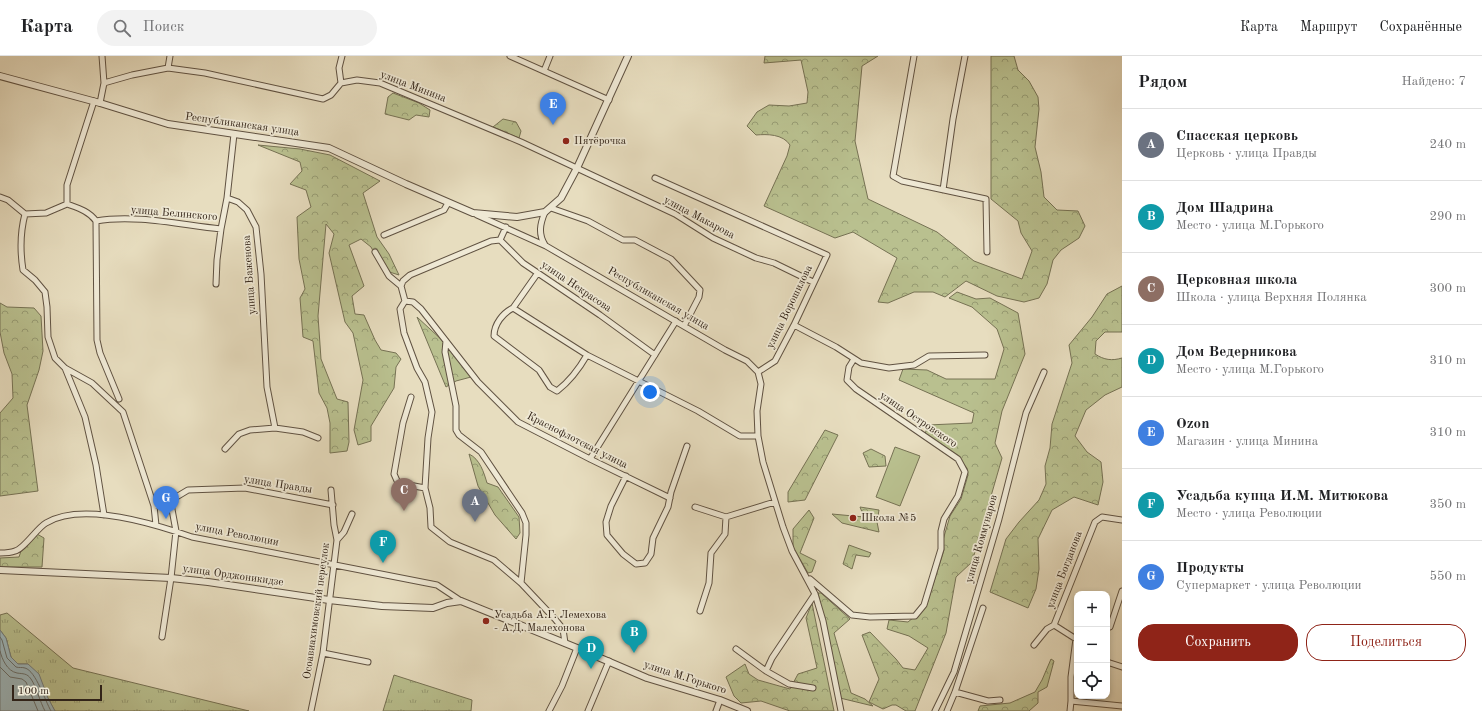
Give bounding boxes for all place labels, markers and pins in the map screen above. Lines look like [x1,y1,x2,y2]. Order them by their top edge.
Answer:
pin: E [540,92,566,125]
marker: Пятёрочка [561,136,571,146]
place label: Пятёрочка [574,136,627,147]
pin: C [391,478,417,511]
pin: G [153,486,179,519]
pin: A [462,489,488,522]
marker: Школа №5 [848,513,858,523]
place label: Школа №5 [861,513,916,524]
pin: F [370,530,396,563]
place label: Усадьба А.Г. Лемехова - А.Д. Малехонова [494,610,607,634]
marker: Усадьба А.Г. Лемехова - А.Д. Малехонова [481,616,491,626]
pin: B [621,620,647,653]
pin: D [578,636,604,669]

